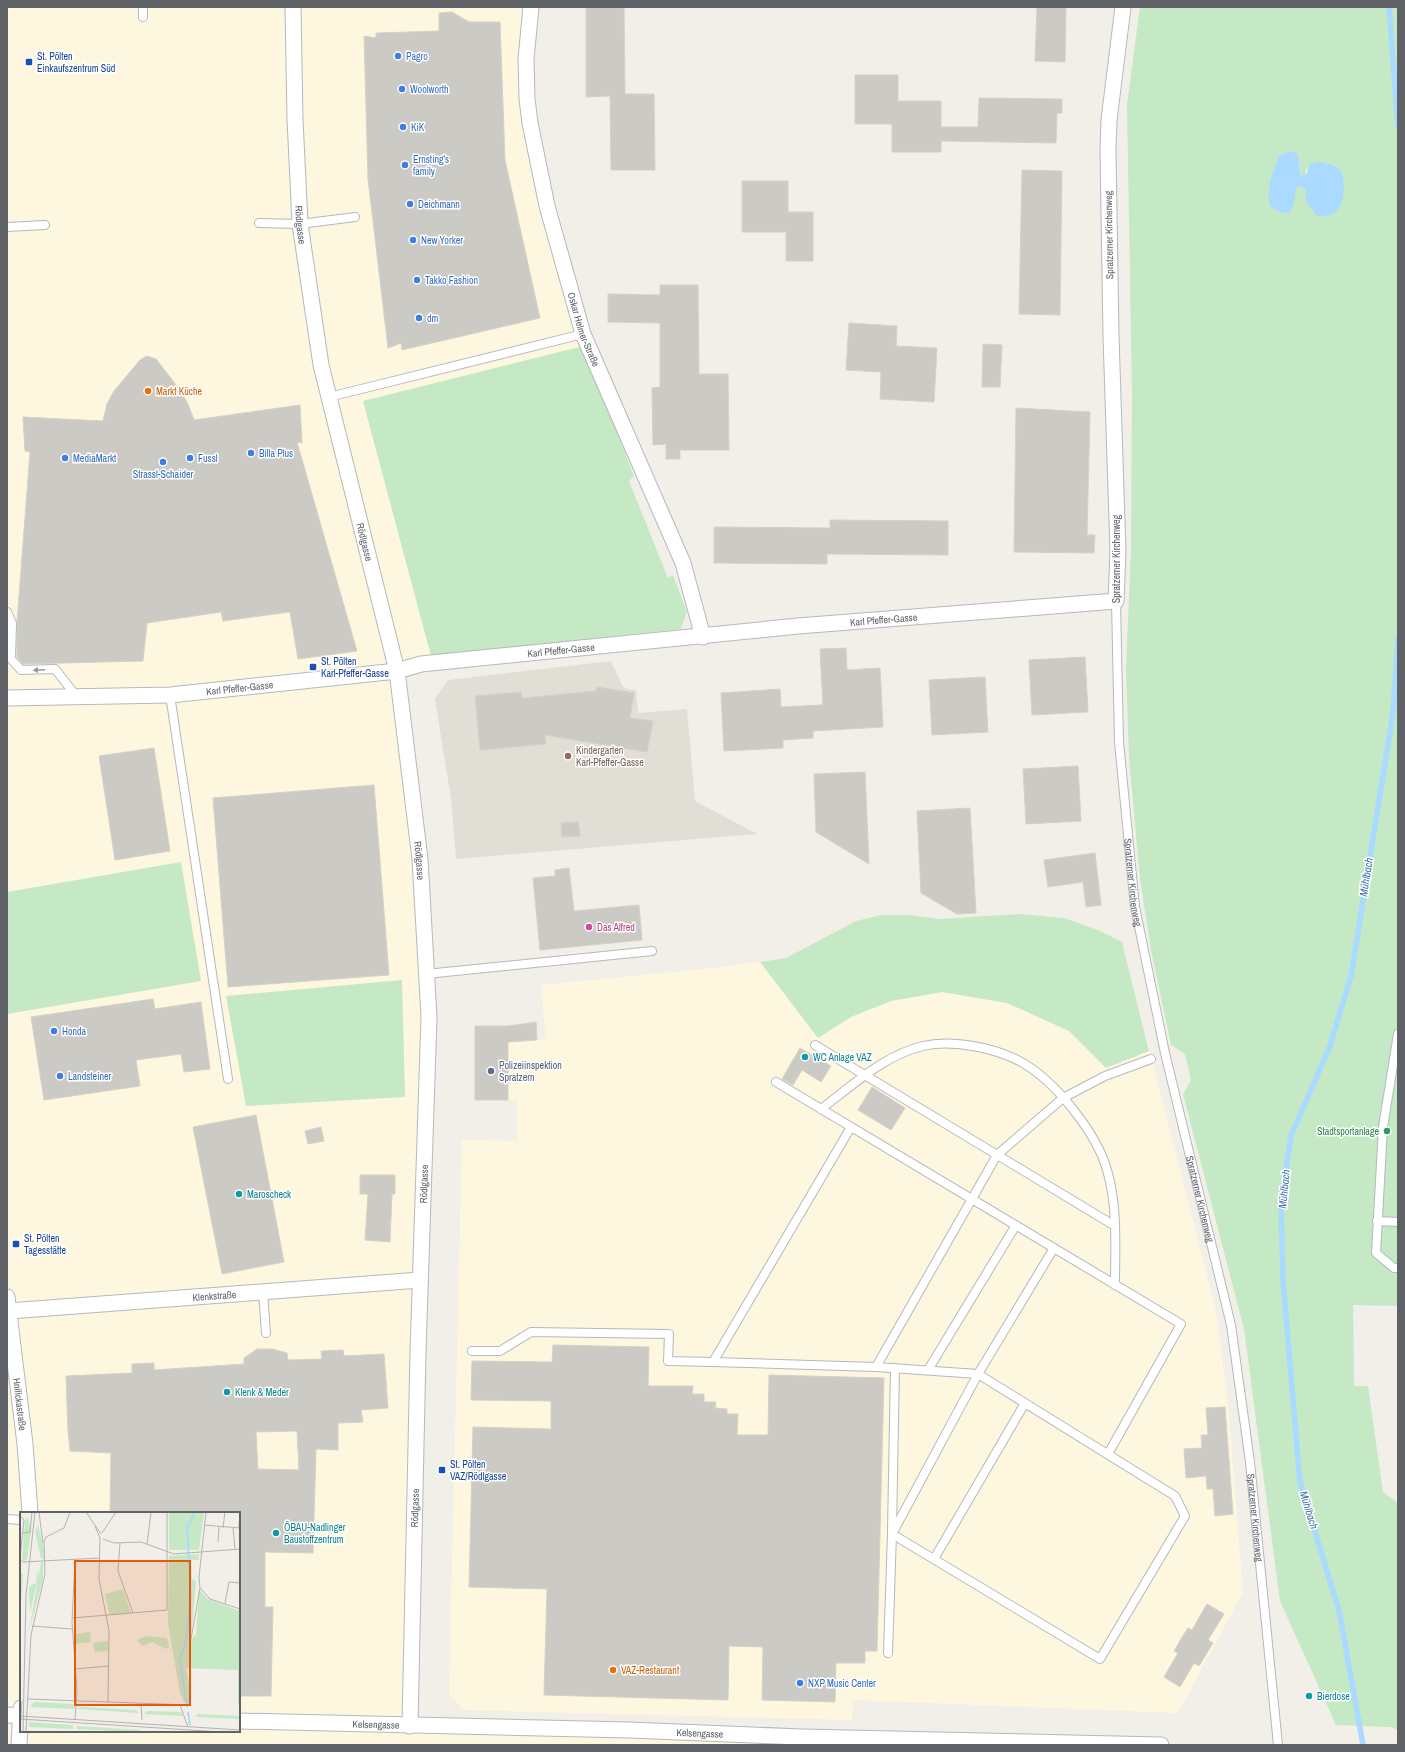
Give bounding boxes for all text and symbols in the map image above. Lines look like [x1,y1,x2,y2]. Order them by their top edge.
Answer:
place label: St. Pölten Einkaufszentrum Süd [37,50,115,75]
place label: Pagro [406,50,428,63]
marker: Pagro [393,51,403,61]
marker: St. Pölten Einkaufszentrum Süd [24,57,34,67]
place label: Woolworth [410,83,449,96]
marker: Woolworth [397,84,407,94]
place label: KiK [411,121,425,134]
marker: KiK [398,122,408,132]
place label: Ernsting's family [413,153,449,178]
marker: Ernsting's family [400,160,410,170]
street label: Spratzerner Kirchenweg [1102,190,1116,279]
place label: Deichmann [418,198,460,211]
marker: Deichmann [405,199,415,209]
street label: Rödlgasse [293,205,309,245]
place label: New Yorker [421,234,463,247]
marker: New Yorker [408,235,418,245]
place label: Takko Fashion [425,274,478,287]
marker: Takko Fashion [412,275,422,285]
street label: Oskar Helmer-Straße [565,291,603,369]
place label: dm [427,312,439,325]
marker: dm [414,313,424,323]
place label: Markt Küche [156,385,202,398]
marker: Markt Küche [143,386,153,396]
place label: Billa Plus [259,447,293,460]
marker: Billa Plus [246,448,256,458]
place label: MediaMarkt [73,452,117,465]
place label: Fussl [198,452,218,465]
marker: MediaMarkt [60,453,70,463]
marker: Fussl [185,453,195,463]
marker: Strassl-Schaider [158,457,168,467]
place label: Strassl-Schaider [133,468,194,481]
street label: Spratzerner Kirchenweg [1110,514,1123,603]
street label: Rödlgasse [354,522,376,563]
street label: Karl Pfeffer-Gasse [849,610,918,628]
street label: Karl Pfeffer-Gasse [527,640,596,660]
place label: St. Pölten Karl-Pfeffer-Gasse [321,655,389,680]
marker: St. Pölten Karl-Pfeffer-Gasse [308,662,318,672]
one-way arrow [32,667,45,673]
street label: Karl Pfeffer-Gasse [205,678,274,698]
place label: Kindergarten Karl-Pfeffer-Gasse [576,744,644,769]
marker: Kindergarten Karl-Pfeffer-Gasse [563,751,573,761]
street label: Spratzerner Kirchenweg [1122,838,1145,928]
street label: Rödlgasse [411,841,428,881]
water label: Mühlbach [1356,857,1376,897]
place label: Das Alfred [597,921,635,934]
marker: Das Alfred [584,922,594,932]
place label: Honda [62,1025,87,1038]
marker: Honda [49,1026,59,1036]
place label: WC Anlage VAZ [813,1051,872,1064]
marker: WC Anlage VAZ [800,1052,810,1062]
place label: Polizeiinspektion Spratzern [499,1059,562,1084]
marker: Polizeiinspektion Spratzern [486,1066,496,1076]
place label: Landsteiner [68,1070,112,1083]
marker: Landsteiner [55,1071,65,1081]
place label: Stadtsportanlage [1317,1125,1379,1138]
marker: Stadtsportanlage [1382,1126,1392,1136]
street label: Spratzerner Kirchenweg [1184,1154,1217,1244]
street label: Rödlgasse [417,1164,431,1204]
water label: Mühlbach [1275,1169,1293,1209]
place label: Maroscheck [247,1188,292,1201]
marker: Maroscheck [234,1189,244,1199]
place label: St. Pölten Tagesstätte [24,1232,67,1257]
marker: St. Pölten Tagesstätte [11,1239,21,1249]
street label: Klenkstraße [192,1287,237,1304]
street label: Hnilickastraße [10,1377,30,1432]
place label: Klenk & Meder [235,1386,289,1399]
marker: Klenk & Meder [222,1387,232,1397]
place label: St. Pölten VAZ/Rödlgasse [450,1458,507,1483]
marker: St. Pölten VAZ/Rödlgasse [437,1465,447,1475]
street label: Spratzerner Kirchenweg [1245,1473,1266,1563]
street label: Rödlgasse [408,1488,422,1528]
water label: Mühlbach [1297,1489,1321,1531]
inset map [20,1512,240,1732]
place label: ÖBAU-Nadlinger Baustoffzentrum [284,1521,346,1546]
marker: ÖBAU-Nadlinger Baustoffzentrum [271,1528,281,1538]
place label: VAZ-Restaurant [621,1664,680,1677]
marker: VAZ-Restaurant [608,1665,618,1675]
place label: NXP Music Center [808,1677,876,1690]
marker: NXP Music Center [795,1678,805,1688]
place label: Bierdose [1317,1690,1350,1703]
marker: Bierdose [1304,1691,1314,1701]
street label: Kelsengasse [352,1717,400,1731]
street label: Kelsengasse [676,1725,724,1740]

